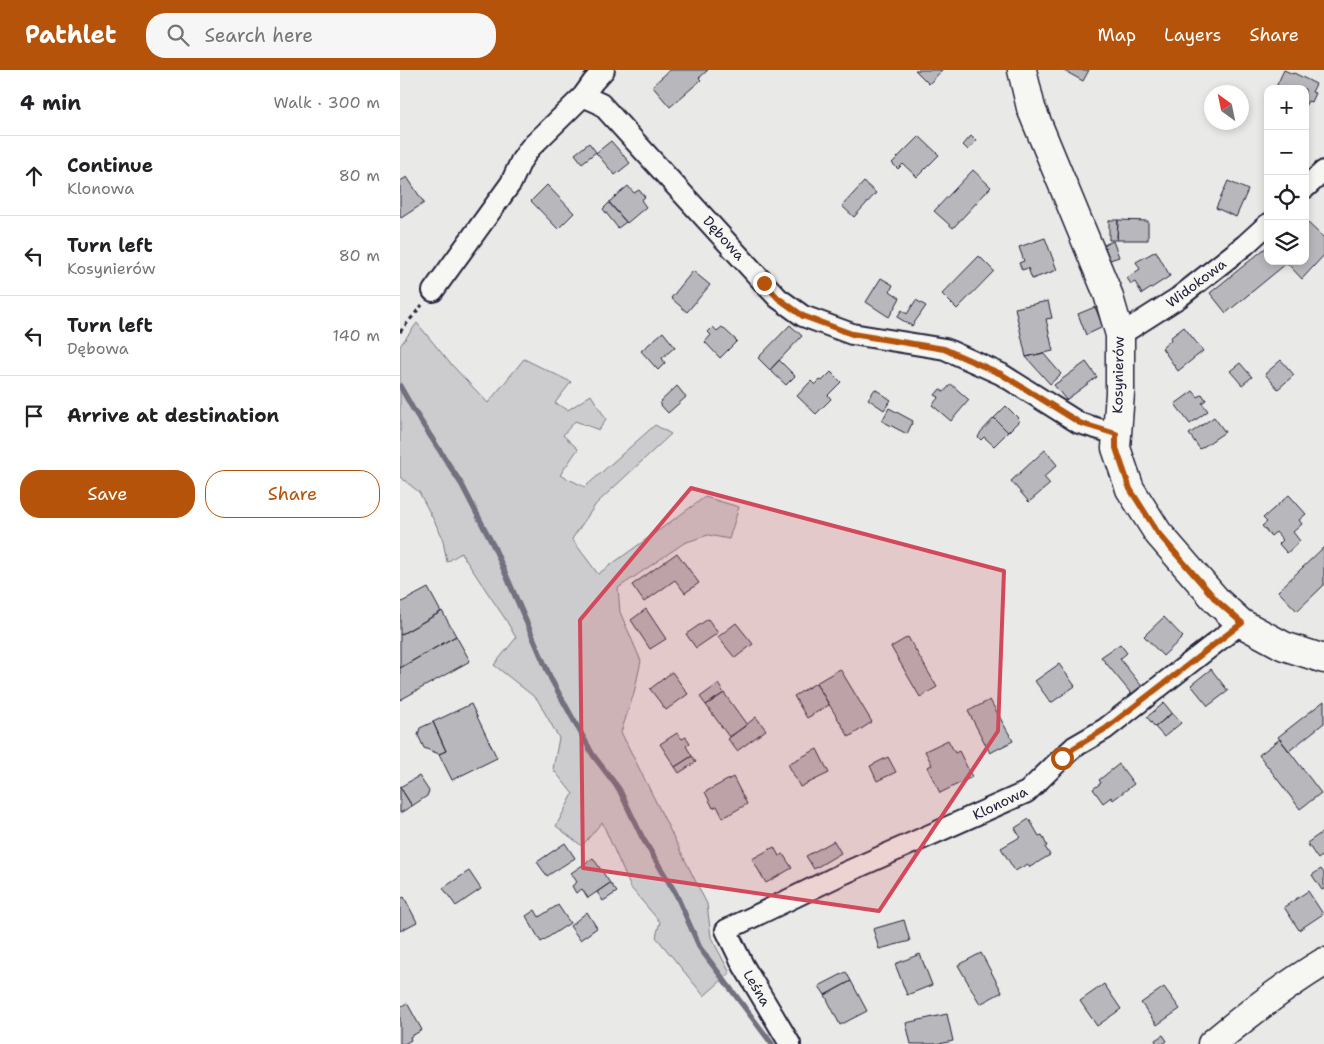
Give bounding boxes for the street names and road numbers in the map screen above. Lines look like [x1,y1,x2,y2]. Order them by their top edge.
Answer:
street label: Dębowa [699,212,749,264]
street label: Widokowa [1162,254,1230,311]
street label: Kosynierów [1108,336,1128,414]
street label: Klonowa [970,782,1031,824]
street label: Leśna [739,967,775,1010]

